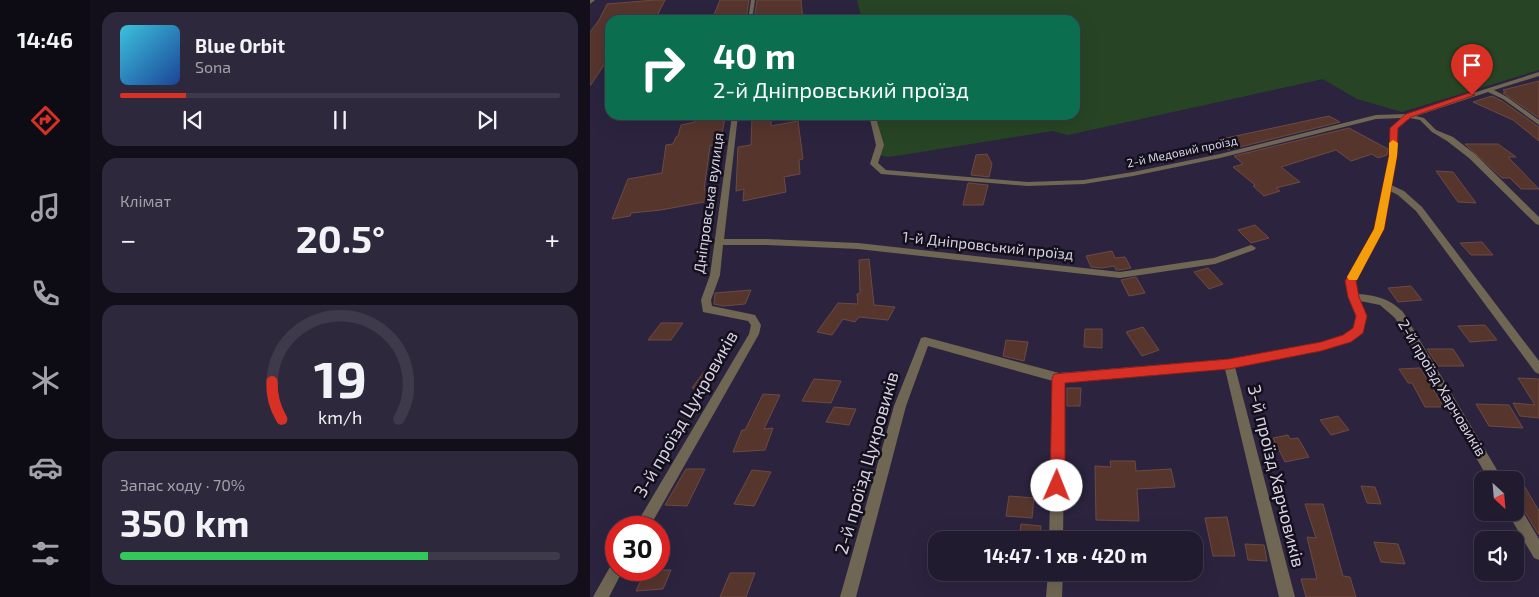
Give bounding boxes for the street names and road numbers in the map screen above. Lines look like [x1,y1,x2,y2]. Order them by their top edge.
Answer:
street label: Дніпровська вулиця [689,131,728,275]
street label: 2-й Медовий проїзд [1125,132,1238,170]
street label: 1-й Дніпровський проїзд [902,227,1075,263]
street label: 2-й проїзд Харчовиків [1395,316,1491,459]
street label: 3-й проїзд Цукровиків [628,326,742,501]
street label: 2-й проїзд Цукровиків [829,369,903,556]
street label: 3-й проїзд Харчовиків [1244,382,1310,569]

